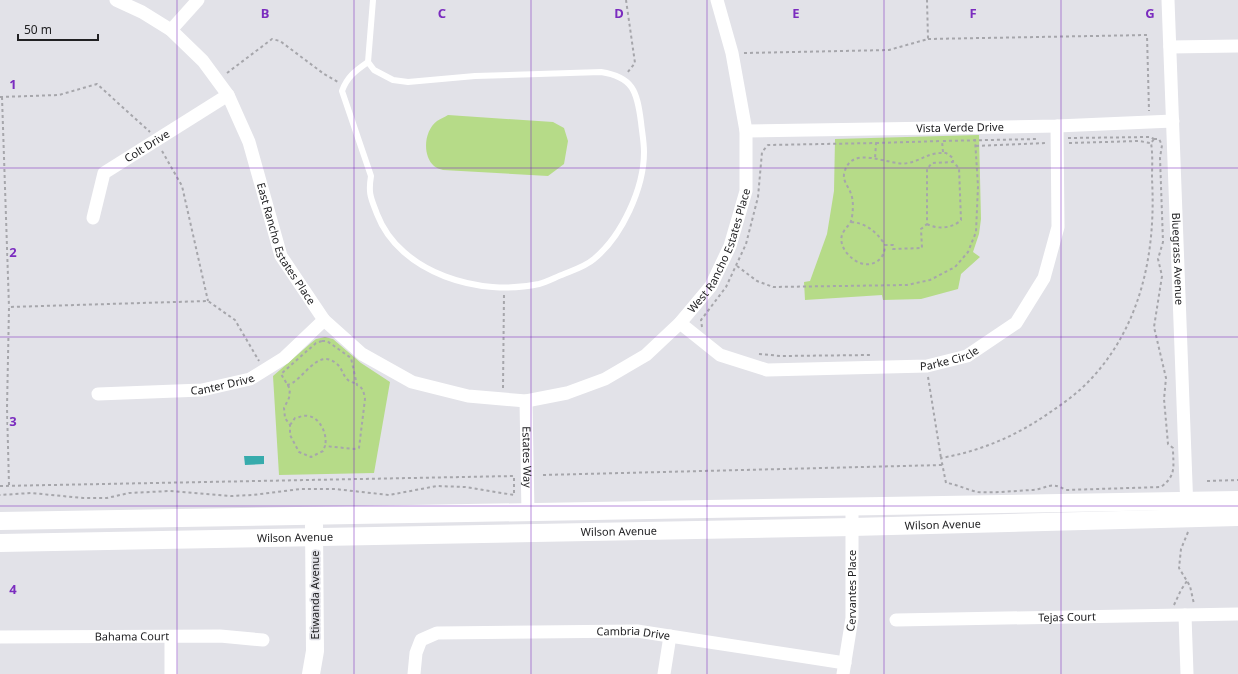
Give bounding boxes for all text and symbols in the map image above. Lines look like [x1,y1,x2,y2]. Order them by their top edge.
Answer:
text: B [261,4,269,22]
text: C [438,4,446,22]
text: D [614,4,624,22]
text: E [792,4,800,22]
text: F [969,4,977,22]
text: G [1145,4,1155,22]
scale bar [18,16,98,42]
text: 50 m [24,21,52,38]
text: 1 [9,75,17,93]
street label: Vista Verde Drive [916,119,1004,135]
street label: Colt Drive [121,126,172,165]
street label: East Rancho Estates Place [254,181,319,307]
street label: West Rancho Estates Place [684,186,753,316]
street label: Bluegrass Avenue [1169,212,1187,305]
text: 2 [9,243,17,261]
street label: Parke Circle [920,342,981,373]
street label: Canter Drive [190,370,257,397]
text: 3 [9,412,17,430]
street label: Estates Way [519,426,536,488]
street label: Wilson Avenue [905,516,981,533]
street label: Wilson Avenue [581,523,657,539]
street label: Wilson Avenue [257,529,333,545]
street label: Cervantes Place [842,550,859,633]
street label: Etiwanda Avenue [307,551,322,639]
text: 4 [9,580,17,598]
street label: Tejas Court [1038,608,1096,625]
street label: Cambria Drive [596,623,671,643]
street label: Bahama Court [95,628,169,644]

